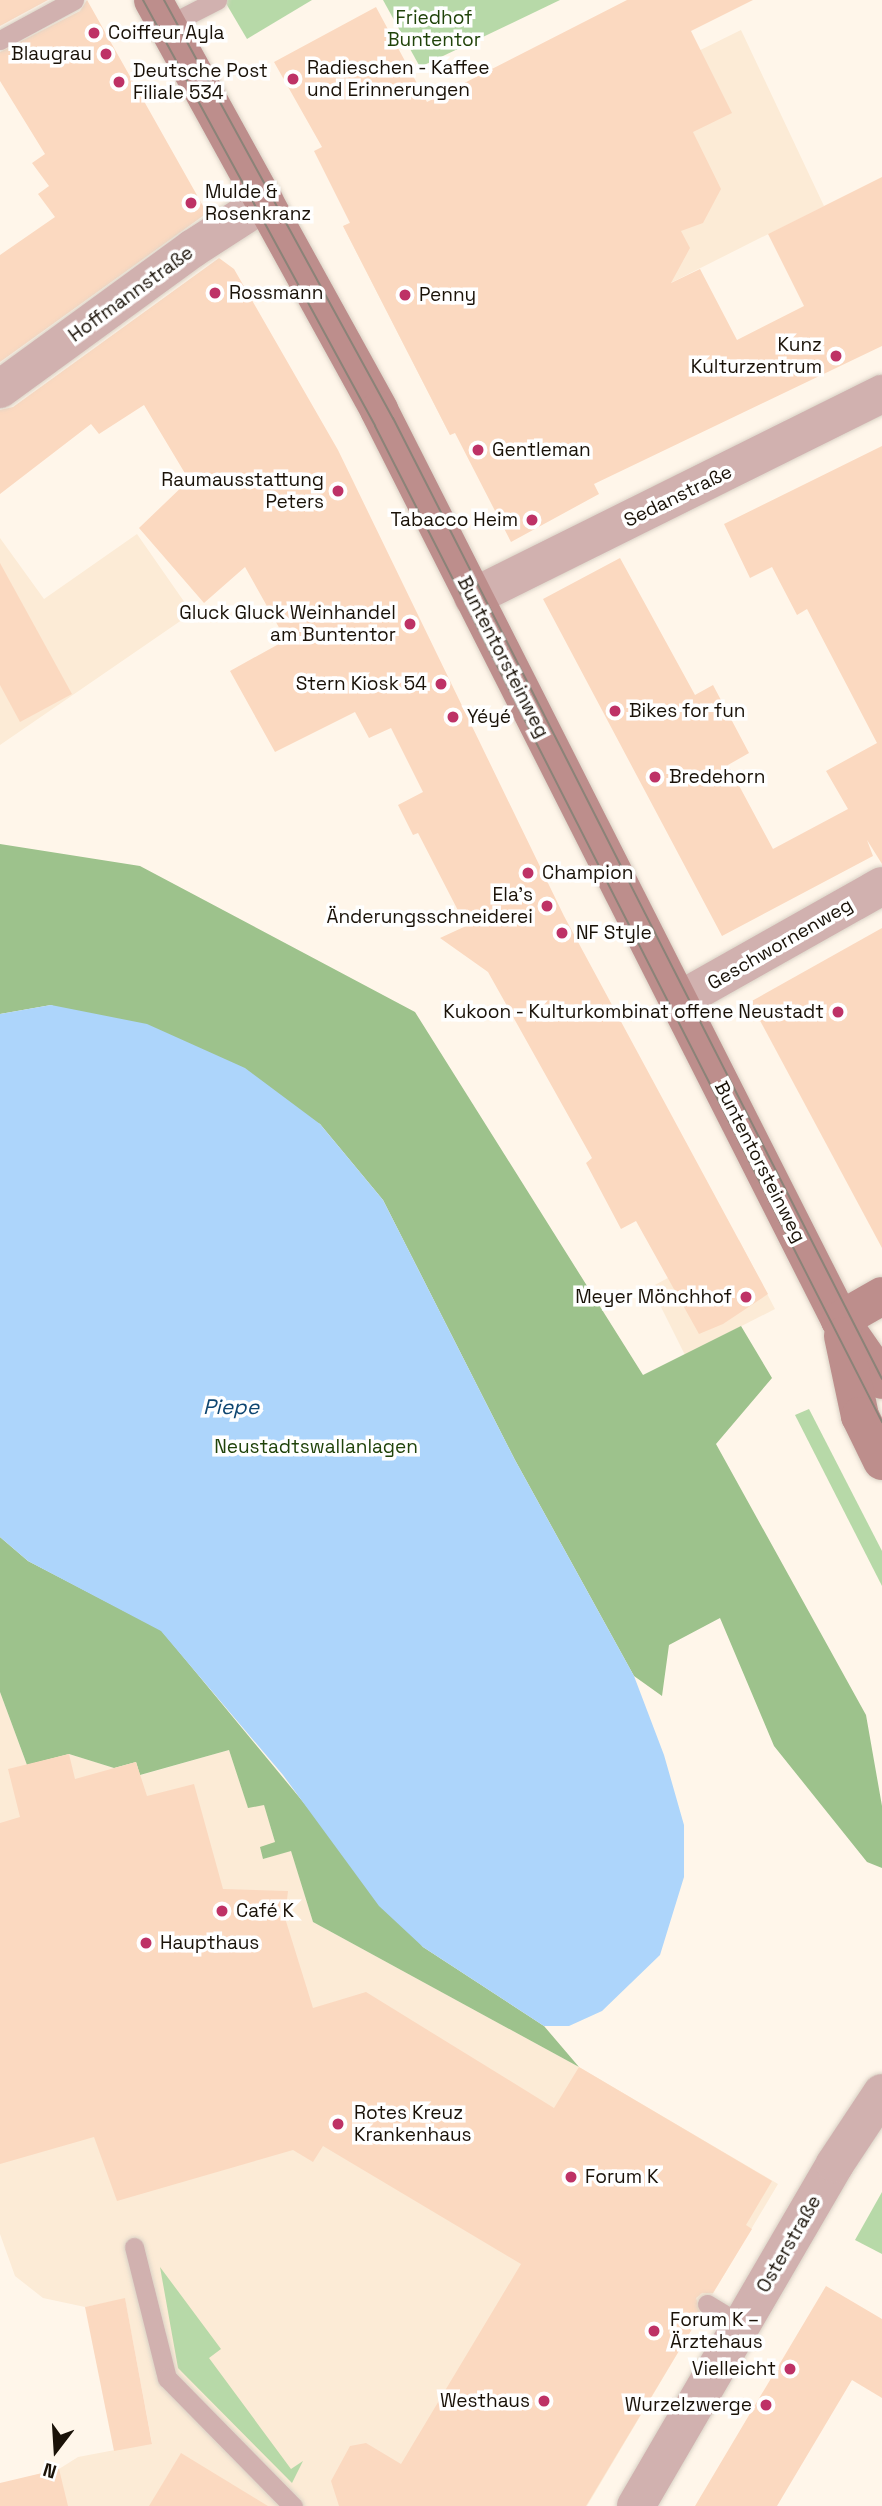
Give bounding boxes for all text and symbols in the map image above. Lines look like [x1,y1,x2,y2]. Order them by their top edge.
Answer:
park label: Friedhof Buntentor [387,7,481,51]
place label: Coiffeur Ayla [108,22,225,44]
marker: Coiffeur Ayla [86,25,102,41]
place label: Blaugrau [11,43,92,65]
marker: Blaugrau [98,46,114,62]
place label: Radieschen - Kaffee und Erinnerungen [307,57,491,101]
place label: Deutsche Post Filiale 534 [133,60,268,104]
marker: Radieschen - Kaffee und Erinnerungen [285,71,301,87]
marker: Deutsche Post Filiale 534 [111,74,127,90]
place label: Mulde & Rosenkranz [205,181,311,225]
marker: Mulde & Rosenkranz [183,195,199,211]
street label: Hoffmannstraße [64,241,198,347]
place label: Rossmann [229,282,323,304]
place label: Penny [419,284,476,306]
marker: Rossmann [207,285,223,301]
marker: Penny [397,287,413,303]
place label: Kunz Kulturzentrum [691,334,822,378]
marker: Kunz Kulturzentrum [828,348,844,364]
place label: Gentleman [492,439,591,461]
marker: Gentleman [470,442,486,458]
street label: Sedanstraße [620,460,736,532]
place label: Raumausstattung Peters [161,469,324,513]
marker: Raumausstattung Peters [330,483,346,499]
place label: Tabacco Heim [391,509,518,531]
marker: Tabacco Heim [524,512,540,528]
street label: Buntentorsteinweg [452,573,554,741]
place label: Gluck Gluck Weinhandel am Buntentor [179,602,396,646]
marker: Gluck Gluck Weinhandel am Buntentor [402,616,418,632]
place label: Stern Kiosk 54 [296,673,427,695]
marker: Stern Kiosk 54 [433,676,449,692]
place label: Bikes for fun [629,700,745,722]
marker: Bikes for fun [607,703,623,719]
place label: Yéyé [467,706,511,728]
marker: Yéyé [445,709,461,725]
place label: Bredehorn [669,766,765,788]
marker: Bredehorn [647,769,663,785]
place label: Champion [542,862,633,884]
marker: Champion [520,865,536,881]
place label: Ela's Änderungsschneiderei [326,884,533,928]
street label: Geschwornenweg [703,893,857,995]
marker: Ela's Änderungsschneiderei [539,898,555,914]
place label: NF Style [576,922,652,944]
marker: NF Style [554,925,570,941]
place label: Kukoon - Kulturkombinat offene Neustadt [442,1001,824,1023]
marker: Kukoon - Kulturkombinat offene Neustadt [830,1004,846,1020]
street label: Buntentorsteinweg [709,1078,811,1246]
place label: Meyer Mönchhof [575,1286,732,1308]
marker: Meyer Mönchhof [738,1289,754,1305]
water label: Piepe [203,1394,259,1420]
park label: Neustadtswallanlagen [214,1436,418,1458]
place label: Café K [236,1900,294,1922]
marker: Café K [214,1903,230,1919]
place label: Haupthaus [160,1932,259,1954]
marker: Haupthaus [138,1935,154,1951]
place label: Rotes Kreuz Krankenhaus [354,2102,472,2146]
marker: Rotes Kreuz Krankenhaus [328,2114,348,2134]
place label: Forum K [585,2166,658,2188]
marker: Forum K [563,2169,579,2185]
street label: Osterstraße [752,2191,826,2297]
place label: Forum K – Ärztehaus [670,2309,763,2353]
marker: Forum K – Ärztehaus [644,2321,664,2341]
place label: Vielleicht [692,2358,776,2380]
marker: Vielleicht [782,2361,798,2377]
place label: Westhaus [440,2390,530,2412]
marker: Westhaus [536,2393,552,2409]
place label: Wurzelzwerge [625,2394,752,2416]
marker: Wurzelzwerge [758,2397,774,2413]
north arrow [21,2415,91,2485]
text: N [40,2457,59,2484]

